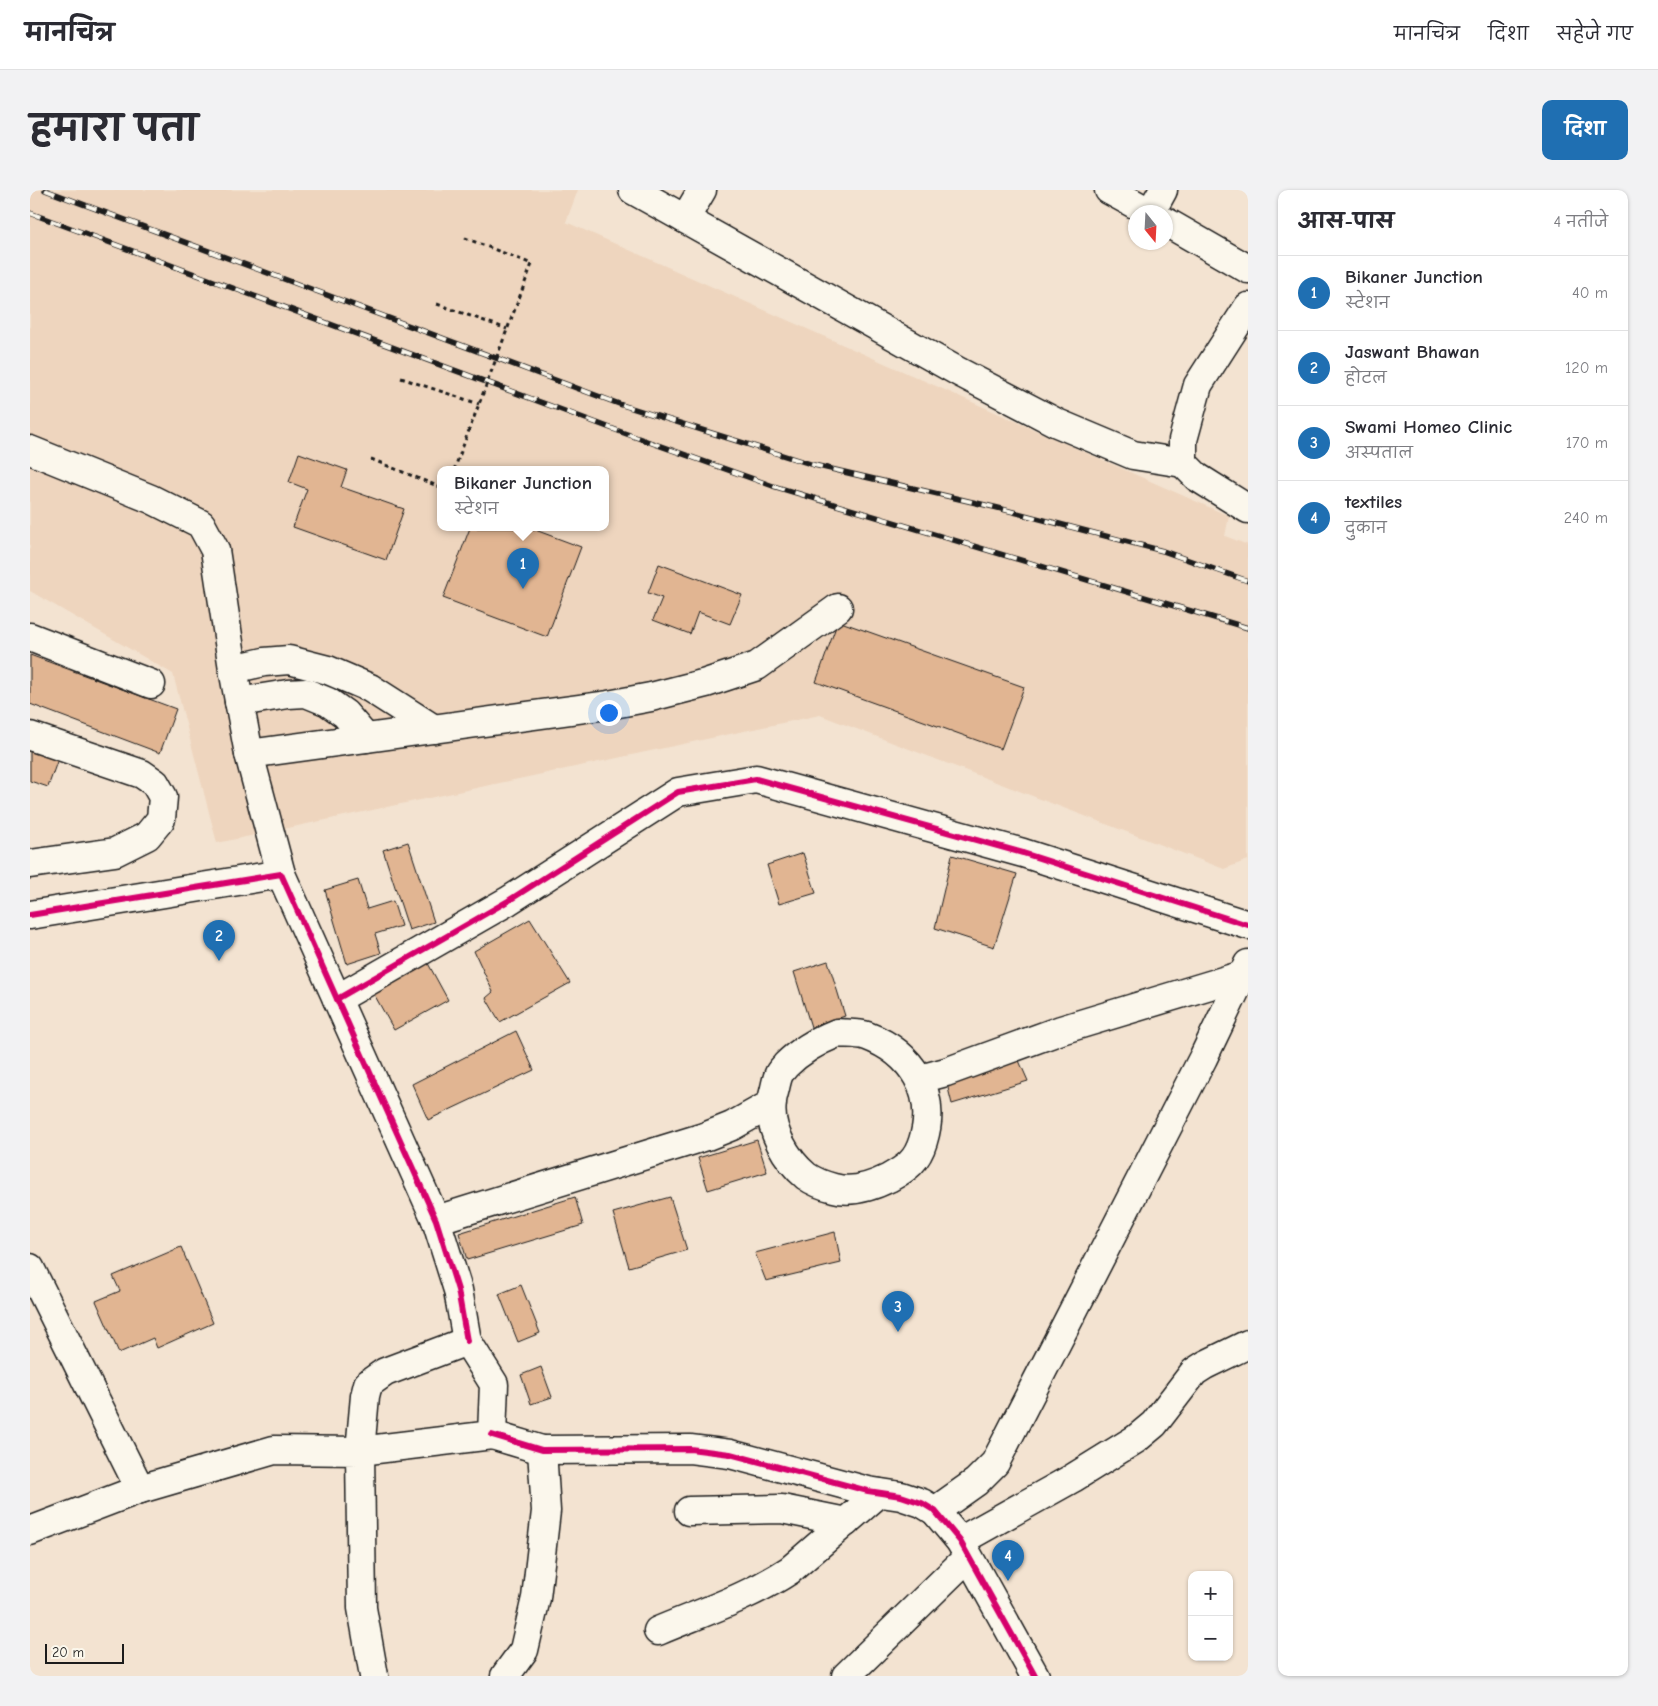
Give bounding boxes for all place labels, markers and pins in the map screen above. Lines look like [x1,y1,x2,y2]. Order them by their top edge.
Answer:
pin: 1 [507,548,539,589]
pin: 2 [203,920,235,961]
pin: 3 [882,1291,914,1332]
pin: 4 [992,1540,1024,1581]

